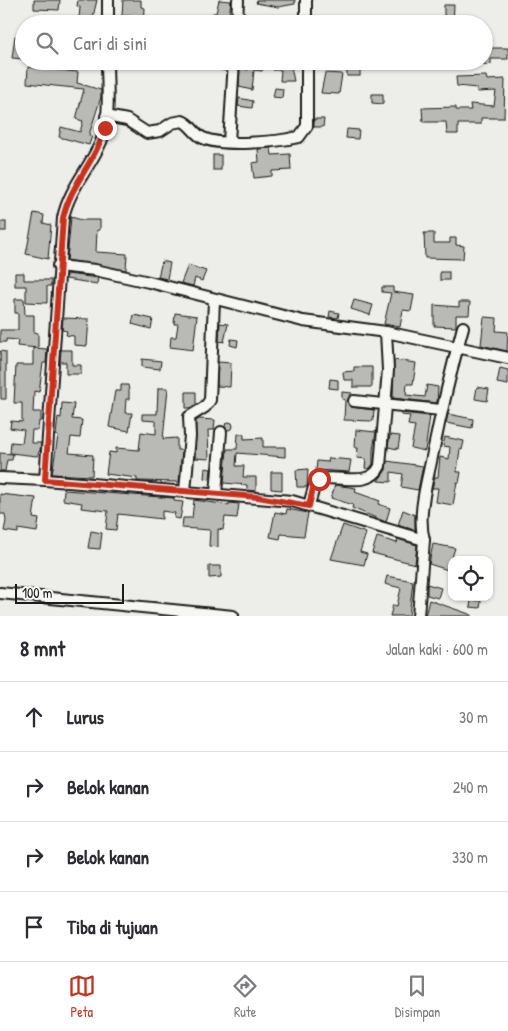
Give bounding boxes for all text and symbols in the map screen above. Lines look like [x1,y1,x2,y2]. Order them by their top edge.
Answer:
search box [15,15,493,70]
icon: search [33,29,61,57]
text: Cari di sini [73,30,147,56]
route end [94,117,117,140]
route start [308,468,331,491]
map controls [448,556,493,601]
button: locate [448,556,493,601]
scale bar [15,581,124,604]
text: 100 m [22,583,52,602]
text: 8 mnt [20,634,65,663]
text: Jalan kaki · 600 m [385,638,488,660]
icon: ahead [20,703,48,731]
text: Lurus [67,704,104,730]
text: 30 m [459,706,488,728]
icon: right [20,773,48,801]
text: Belok kanan [67,774,149,800]
text: 240 m [453,776,488,798]
icon: right [20,843,48,871]
text: Belok kanan [67,844,149,870]
text: 330 m [452,846,488,868]
icon: arrive [20,913,48,941]
text: Tiba di tujuan [67,914,158,940]
tab: Peta [68,972,96,1021]
tab: Rute [231,972,259,1021]
tab: Disimpan [395,972,440,1021]

